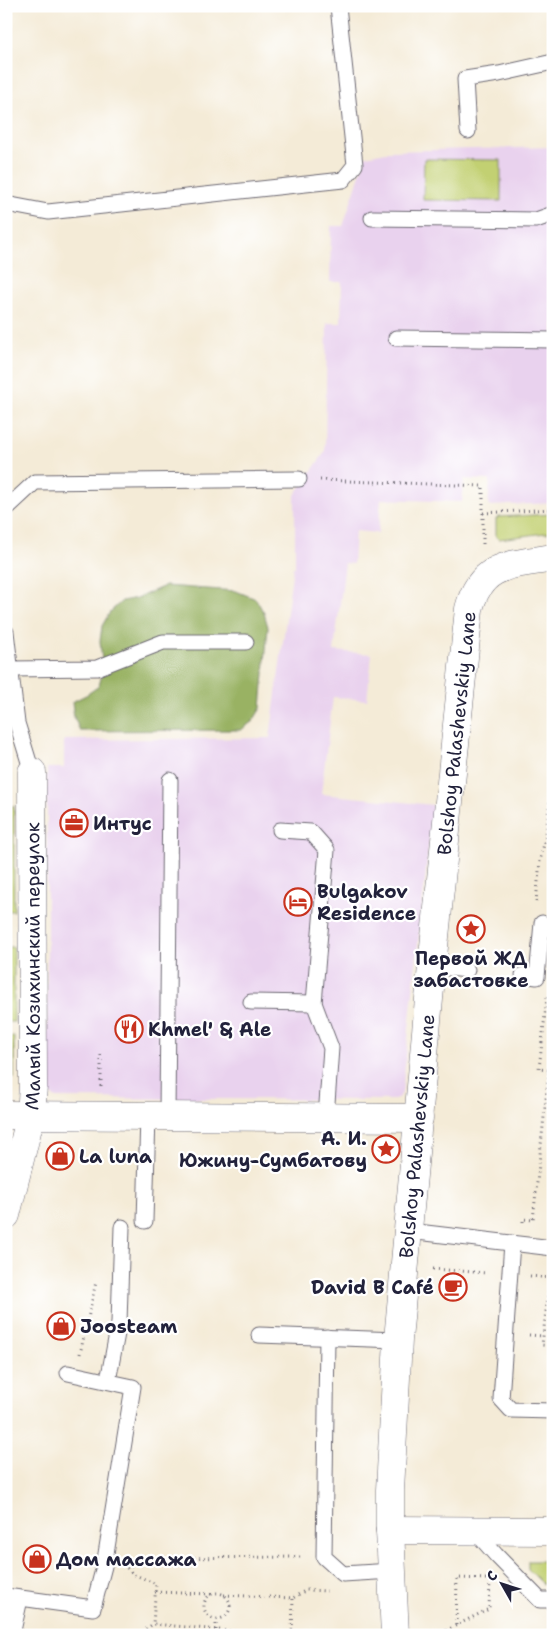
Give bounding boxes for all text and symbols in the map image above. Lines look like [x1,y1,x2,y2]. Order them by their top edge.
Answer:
street label: Bolshoy Palashevskiy Lane [431,610,481,856]
office icon: Интус [59,808,89,838]
place label: Интус [93,811,152,836]
street label: Малый Козихинский переулок [19,822,46,1111]
place label: Bulgakov Residence [317,879,416,926]
hotel icon: Bulgakov Residence [283,887,313,917]
place icon: Первой ЖД забастовке [456,914,486,944]
place label: Первой ЖД забастовке [413,946,529,993]
street label: Bolshoy Palashevskiy Lane [393,1013,440,1259]
restaurant icon: Khmel' & Ale [114,1014,144,1044]
place label: Khmel' & Ale [148,1017,272,1042]
place label: А. И. Южину-Сумбатову [179,1126,367,1173]
place icon: А. И. Южину-Сумбатову [371,1134,401,1164]
shop icon: La luna [45,1141,75,1171]
place label: La luna [79,1144,152,1169]
cafe icon: David B Café [438,1272,468,1302]
place label: David B Café [311,1275,434,1300]
shop icon: Joosteam [46,1311,76,1341]
place label: Joosteam [80,1314,177,1339]
shop icon: Дом массажа [22,1544,52,1574]
place label: Дом массажа [56,1547,197,1572]
north arrow [476,1558,526,1608]
text: С [482,1567,502,1585]

